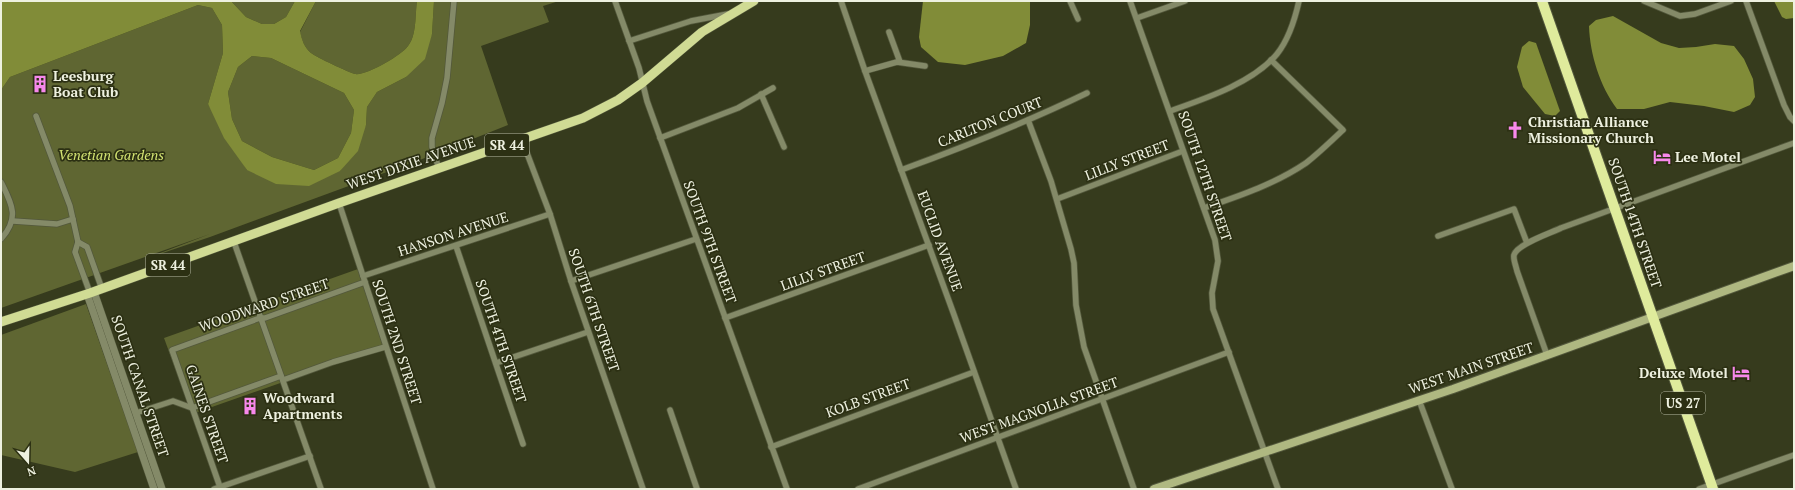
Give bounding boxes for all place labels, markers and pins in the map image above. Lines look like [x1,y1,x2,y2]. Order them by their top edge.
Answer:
place label: Leesburg Boat Club [53,66,118,101]
building icon: Leesburg Boat Club [30,74,50,94]
place label: Christian Alliance Missionary Church [1528,112,1654,147]
church icon: Christian Alliance Missionary Church [1505,120,1525,140]
hotel icon: Lee Motel [1652,147,1672,167]
place label: Lee Motel [1675,147,1741,166]
place label: Deluxe Motel [1639,363,1728,382]
hotel icon: Deluxe Motel [1731,363,1751,383]
place label: Woodward Apartments [263,388,343,423]
building icon: Woodward Apartments [240,396,260,416]

